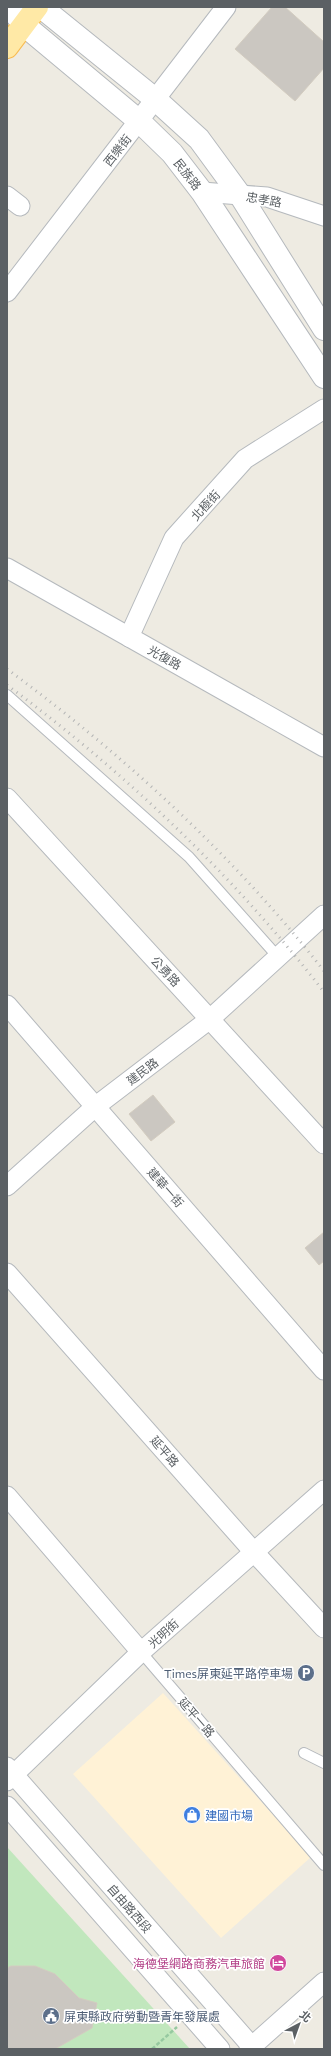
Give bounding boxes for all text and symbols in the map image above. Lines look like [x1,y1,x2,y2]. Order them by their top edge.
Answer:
street label: 西樂街 [100,132,134,168]
street label: 民族路 [171,156,205,192]
street label: 忠孝路 [245,189,283,209]
street label: 北極街 [188,487,222,523]
street label: 光復路 [146,642,184,672]
street label: 公勇路 [149,953,183,989]
street label: 建民路 [123,1055,161,1087]
street label: 建華一街 [145,1164,187,1210]
street label: 延平路 [148,1433,182,1469]
street label: 光明街 [145,1616,181,1650]
parking icon: Times屏東延平路停車場 [296,1663,316,1683]
place label: Times屏東延平路停車場 [164,1666,293,1680]
street label: 延平一路 [176,1694,218,1740]
shop icon: 建國市場 [182,1805,202,1825]
place label: 建國市場 [205,1808,253,1822]
street label: 自由路西段 [105,1881,155,1935]
hotel icon: 海德堡網路商務汽車旅館 [268,1953,288,1973]
place label: 海德堡網路商務汽車旅館 [133,1956,265,1970]
north arrow [279,2004,319,2044]
public building icon: 屏東縣政府勞動暨青年發展處 [41,2006,61,2026]
text: 北 [297,2008,314,2025]
place label: 屏東縣政府勞動暨青年發展處 [64,2009,220,2023]

